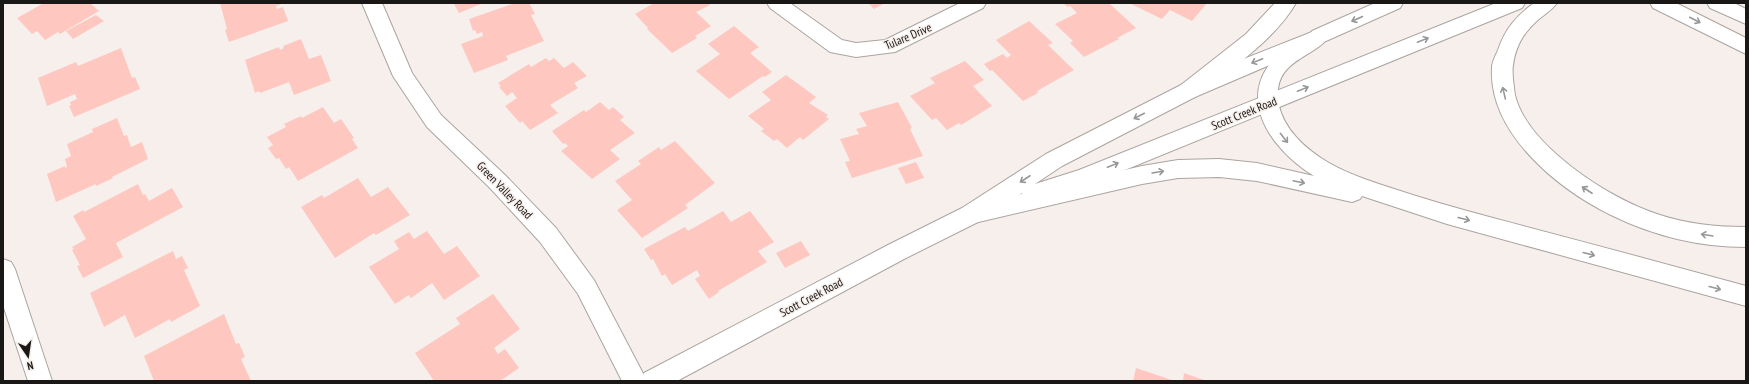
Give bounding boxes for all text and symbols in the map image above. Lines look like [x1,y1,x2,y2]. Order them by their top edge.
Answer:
one-way arrow [1351,16,1363,23]
one-way arrow [1689,17,1701,25]
street label: Tulare Drive [882,19,934,53]
one-way arrow [1417,35,1429,43]
one-way arrow [1251,58,1263,65]
one-way arrow [1296,85,1308,92]
one-way arrow [1500,87,1508,100]
street label: Scott Creek Road [1209,93,1279,133]
one-way arrow [1133,113,1145,120]
one-way arrow [1280,133,1289,143]
street label: Green Valley Road [474,158,536,222]
one-way arrow [1106,161,1118,169]
one-way arrow [1152,168,1165,176]
one-way arrow [1020,175,1031,183]
one-way arrow [1292,178,1305,186]
one-way arrow [1582,186,1593,194]
one-way arrow [1457,216,1470,224]
one-way arrow [1701,231,1714,239]
one-way arrow [1583,250,1596,258]
street label: Scott Creek Road [777,274,845,320]
one-way arrow [1708,284,1721,292]
north arrow [8,336,48,376]
text: N [26,358,35,373]

